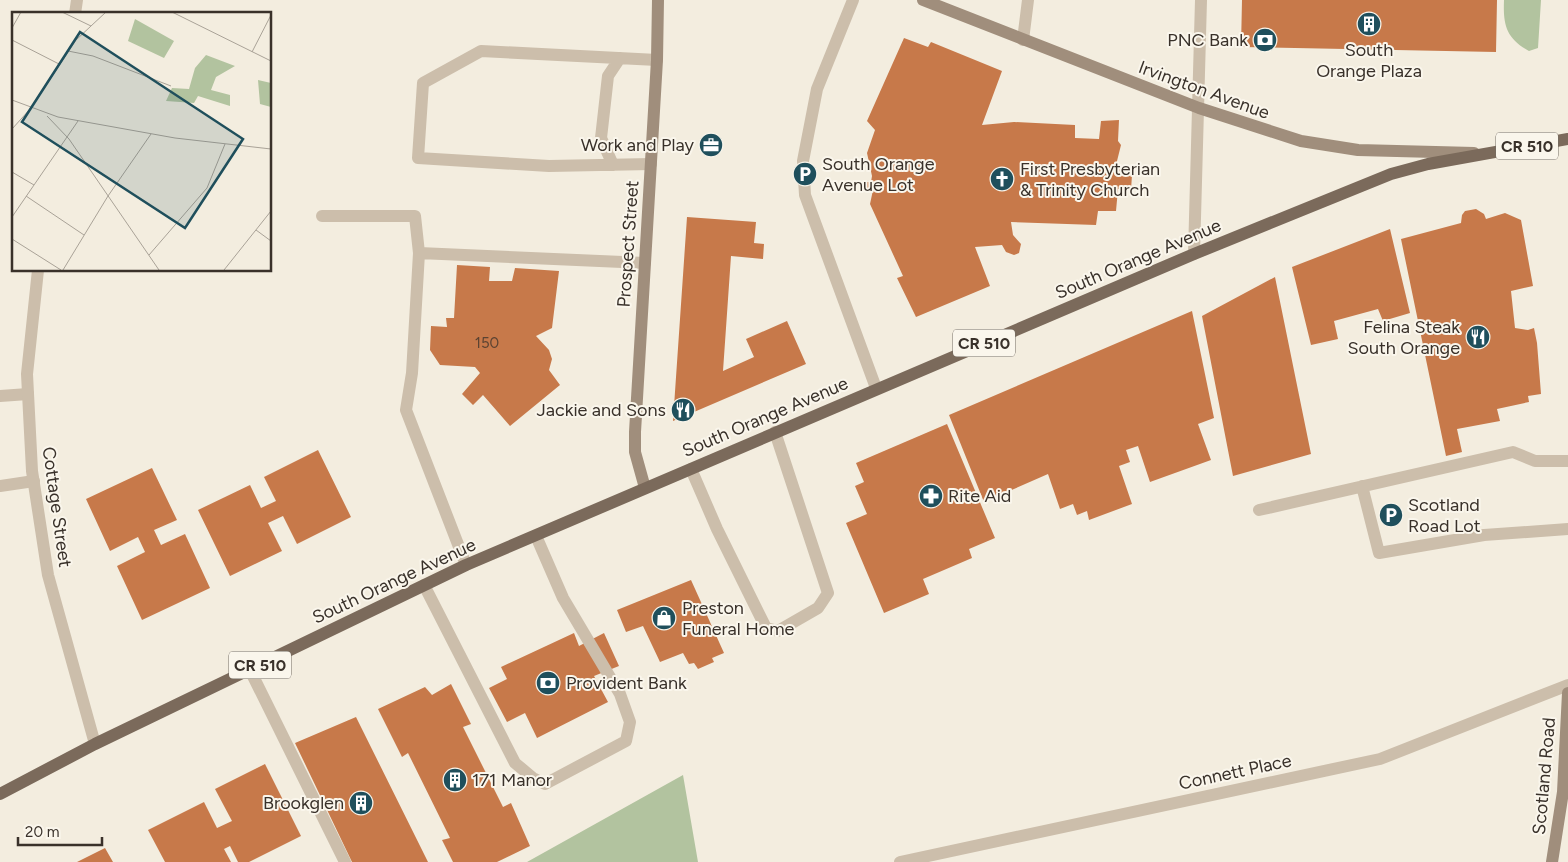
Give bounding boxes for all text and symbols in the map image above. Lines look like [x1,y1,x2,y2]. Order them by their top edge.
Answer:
building icon: South Orange Plaza [1356,11,1382,37]
inset map [12,12,271,271]
bank icon: PNC Bank [1252,27,1278,53]
place label: PNC Bank [1167,29,1248,51]
place label: South Orange Plaza [1316,39,1422,82]
street label: Irvington Avenue [1136,56,1273,124]
office icon: Work and Play [698,132,724,158]
road number: CR 510 [1496,132,1558,160]
place label: Work and Play [581,134,695,156]
place label: South Orange Avenue Lot [822,153,935,196]
place label: First Presbyterian & Trinity Church [1020,158,1160,201]
parking icon: South Orange Avenue Lot [792,161,818,187]
church icon: First Presbyterian & Trinity Church [989,166,1015,192]
street label: Prospect Street [613,180,643,308]
street label: South Orange Avenue [1052,214,1224,304]
place label: Felina Steak South Orange [1348,316,1460,359]
restaurant icon: Felina Steak South Orange [1465,324,1491,350]
road number: CR 510 [953,329,1015,356]
house number: 150 [475,334,499,352]
street label: South Orange Avenue [679,372,851,462]
restaurant icon: Jackie and Sons [670,397,696,423]
place label: Jackie and Sons [536,399,666,421]
street label: Cottage Street [38,445,76,569]
pharmacy icon: Rite Aid [918,483,944,509]
place label: Rite Aid [948,485,1011,507]
place label: Scotland Road Lot [1408,494,1481,537]
parking icon: Scotland Road Lot [1378,502,1404,528]
street label: South Orange Avenue [309,533,479,629]
place label: Preston Funeral Home [682,597,794,640]
shop icon: Preston Funeral Home [651,605,677,631]
road number: CR 510 [229,652,291,678]
bank icon: Provident Bank [535,670,561,696]
place label: Provident Bank [566,672,687,694]
street label: Scotland Road [1528,716,1560,836]
street label: Connett Place [1177,749,1293,795]
building icon: 171 Manor [442,767,468,793]
place label: 171 Manor [472,769,552,791]
building icon: Brookglen [348,790,374,816]
place label: Brookglen [263,792,344,814]
scale bar [18,814,101,846]
text: 20 m [25,823,59,841]

